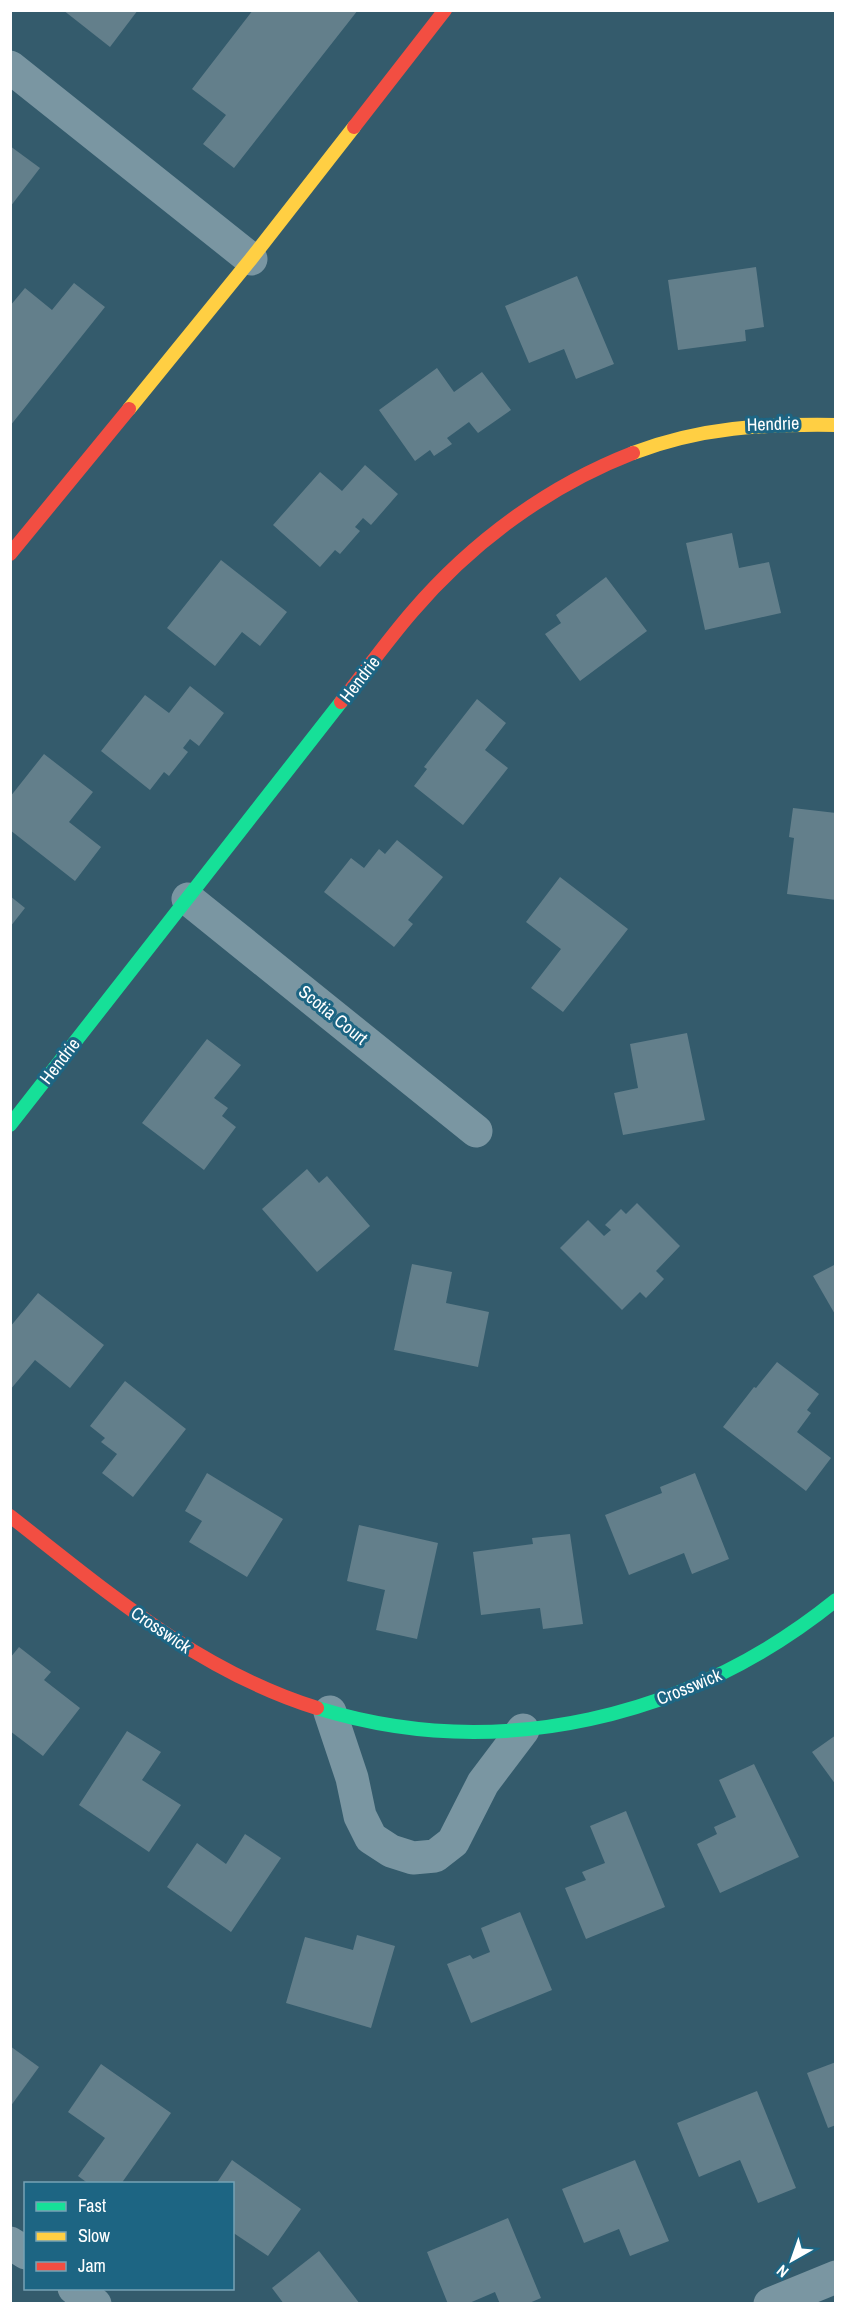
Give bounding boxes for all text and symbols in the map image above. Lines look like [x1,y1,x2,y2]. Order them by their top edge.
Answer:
street label: Hendrie [746,410,800,437]
street label: Hendrie [334,650,386,707]
street label: Scotia Court [294,979,373,1050]
street label: Hendrie [34,1032,86,1089]
street label: Crosswick [126,1600,197,1659]
street label: Crosswick [653,1662,726,1711]
legend [24,2182,234,2290]
text: Fast [78,2193,106,2218]
text: Slow [78,2223,110,2248]
north arrow [762,2230,822,2290]
text: Jam [78,2253,106,2278]
text: N [772,2260,793,2283]

